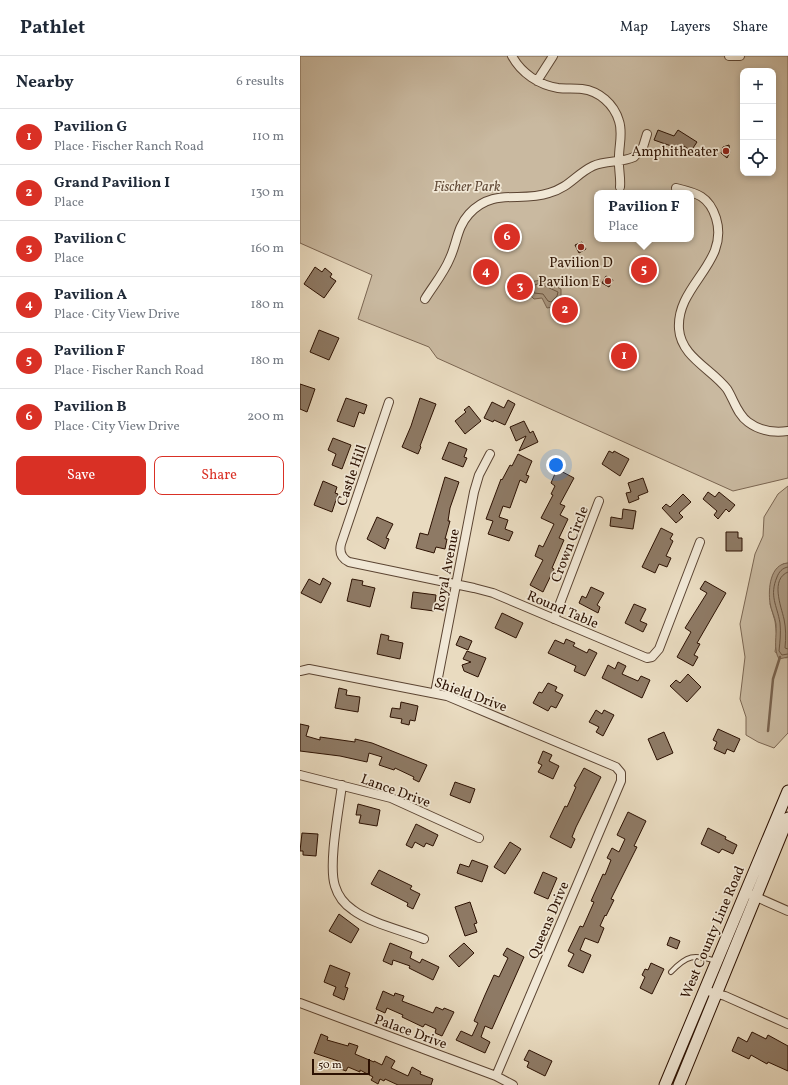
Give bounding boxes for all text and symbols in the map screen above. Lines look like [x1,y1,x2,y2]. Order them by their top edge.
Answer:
text: Pathlet [20,15,85,41]
text: Map [620,18,648,37]
text: Layers [670,18,710,37]
text: Share [732,18,768,37]
map controls [740,68,776,176]
button: + [740,68,776,104]
text: Nearby [16,71,74,94]
text: 6 results [236,73,284,91]
button: − [740,104,776,140]
text: Pavilion G [54,117,127,138]
text: 1 [26,128,32,146]
text: 110 m [252,128,284,146]
text: Place · Fischer Ranch Road [54,138,204,156]
button: locate [740,140,776,176]
place label: Amphitheater [631,143,718,162]
marker: Amphitheater [721,146,731,156]
text: Grand Pavilion I [54,173,170,194]
park label: Fischer Park [434,178,501,197]
text: 2 [26,184,32,202]
text: 130 m [251,184,284,202]
popup [594,190,694,242]
text: Place [54,194,84,212]
text: Pavilion F [608,197,680,218]
text: Place [608,218,638,236]
pin: 6 [494,222,520,252]
text: Pavilion C [54,229,126,250]
text: 3 [26,240,32,258]
text: 160 m [250,240,284,258]
marker: Pavilion D [576,242,586,252]
text: Place [54,250,84,268]
place label: Pavilion D [549,254,613,273]
pin: 5 [631,255,657,285]
pin: 4 [473,257,499,287]
pin: 3 [507,272,533,302]
place label: Pavilion E [538,273,600,292]
marker: Pavilion E [603,276,613,286]
text: Pavilion A [54,285,127,306]
pin: 2 [552,295,578,325]
text: 4 [25,296,33,314]
text: 180 m [250,296,284,314]
text: Place · City View Drive [54,306,180,324]
text: Pavilion F [54,341,125,362]
pin: 1 [611,341,637,371]
text: 5 [26,352,32,370]
text: 180 m [250,352,284,370]
text: Place · Fischer Ranch Road [54,362,204,380]
text: Pavilion B [54,397,127,418]
text: 6 [25,408,33,426]
text: 200 m [247,408,284,426]
text: Place · City View Drive [54,418,180,436]
street label: Castle Hill [333,442,372,509]
your location [546,455,566,475]
button: Save [16,456,146,495]
button: Share [154,456,284,495]
street label: Crown Circle [547,503,594,585]
street label: Royal Avenue [430,527,465,613]
street label: Round Table [524,587,601,634]
street label: Shield Drive [432,673,510,717]
street label: Lance Drive [358,770,433,813]
street label: West County Line Road [677,863,750,1002]
street label: Queens Drive [524,878,574,962]
street label: Palace Drive [371,1010,450,1054]
scale bar [312,1057,370,1076]
text: 50 m [318,1058,342,1073]

